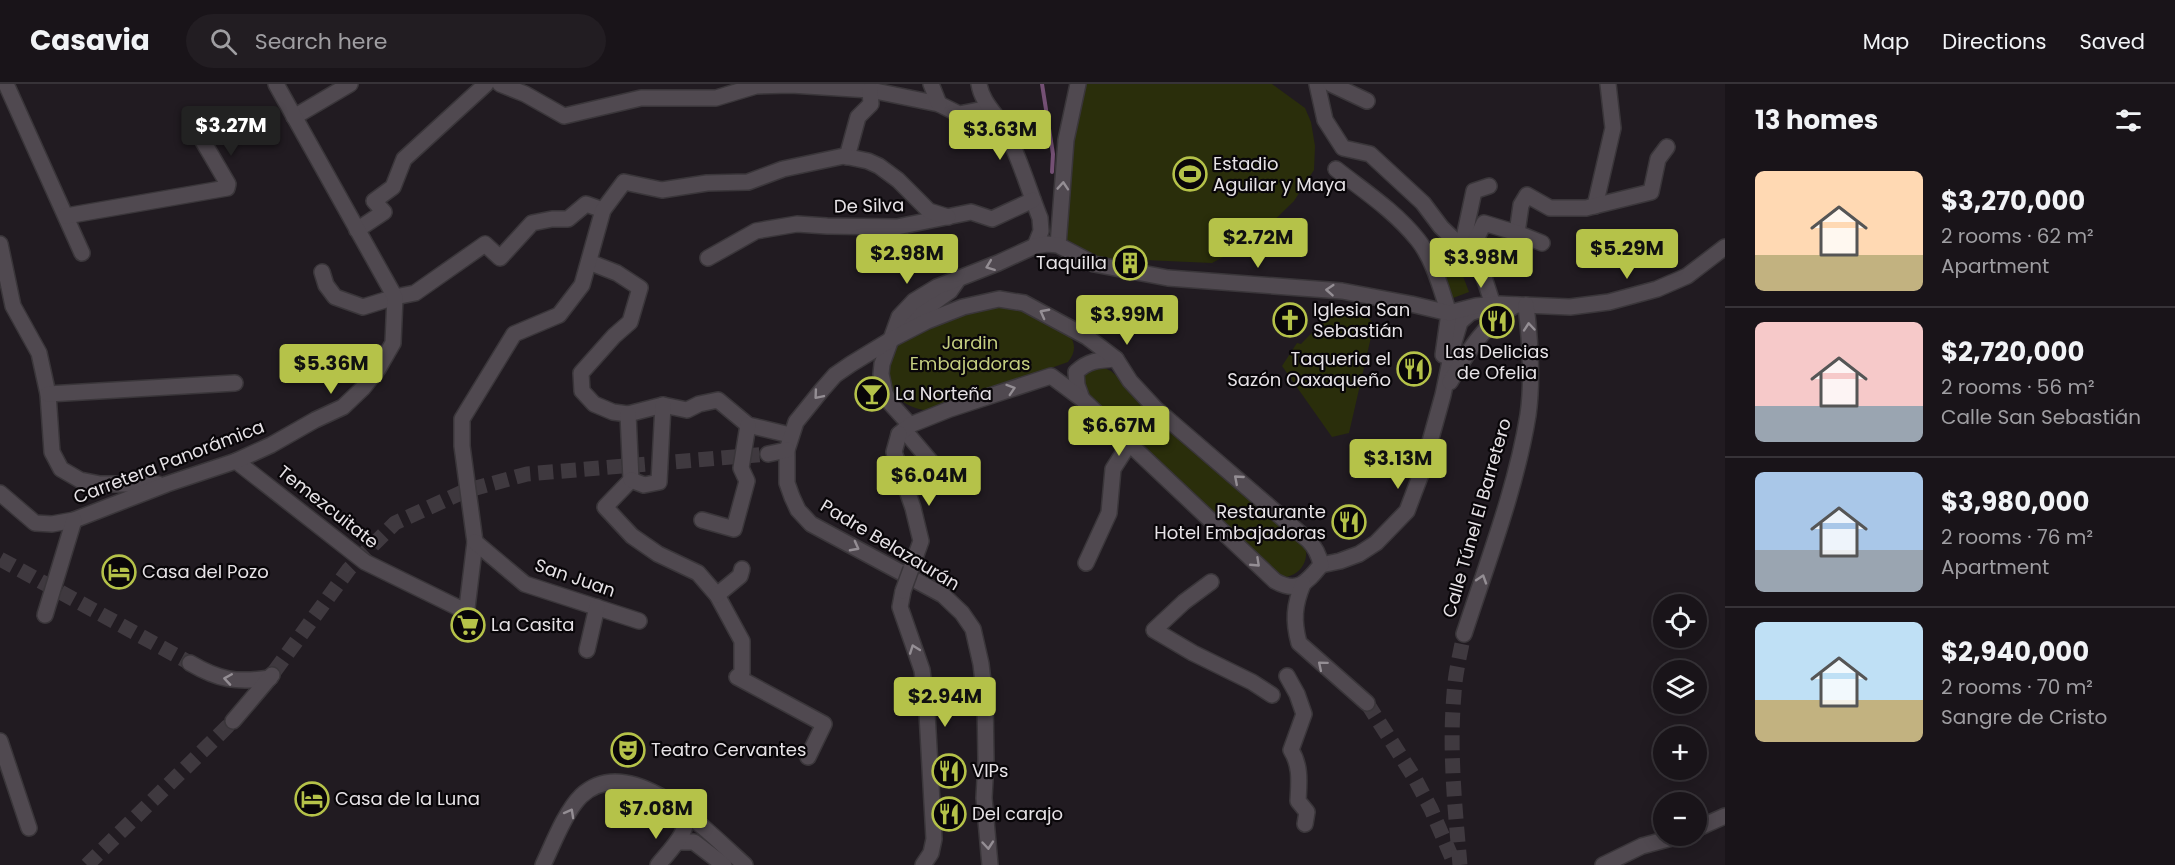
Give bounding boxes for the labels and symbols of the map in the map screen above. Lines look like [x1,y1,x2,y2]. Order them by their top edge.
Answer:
pin: $3.27M [182,106,280,157]
pin: $3.63M [951,110,1049,161]
place label: Estadio Aguilar y Maya [1213,151,1346,197]
sports icon: Estadio Aguilar y Maya [1172,156,1208,192]
one-way arrow [1056,182,1069,191]
street label: De Silva [834,192,904,219]
pin: $2.72M [1209,218,1307,269]
pin: $5.29M [1578,229,1676,280]
pin: $2.98M [858,234,956,285]
pin: $3.98M [1432,238,1530,289]
building icon: Taquilla [1112,245,1148,281]
place label: Taquilla [1036,250,1107,275]
one-way arrow [985,259,996,271]
one-way arrow [1326,284,1335,297]
pin: $3.99M [1078,295,1176,346]
place label: Iglesia San Sebastián [1313,297,1410,343]
church icon: Iglesia San Sebastián [1272,302,1308,338]
restaurant icon: Las Delicias de Ofelia [1479,303,1515,339]
one-way arrow [1039,309,1050,320]
one-way arrow [1523,323,1536,332]
park label: Jardin Embajadoras [910,330,1030,376]
place label: Las Delicias de Ofelia [1445,339,1549,385]
pin: $5.36M [282,344,380,395]
place label: Taqueria el Sazón Oaxaqueño [1227,346,1391,392]
restaurant icon: Taqueria el Sazón Oaxaqueño [1396,351,1432,387]
bar icon: La Norteña [854,376,890,412]
place label: La Norteña [895,381,992,406]
one-way arrow [1005,384,1016,396]
one-way arrow [814,389,825,400]
pin: $6.67M [1070,406,1168,457]
street label: Carretera Panorámica [70,414,268,510]
street label: Calle Túnel El Barretero [1436,415,1517,620]
pin: $3.13M [1349,439,1447,490]
pin: $6.04M [880,456,978,507]
street label: Temezcuitate [273,459,384,554]
one-way arrow [1234,476,1245,487]
street label: Padre Belazaurán [816,493,965,596]
place label: Restaurante Hotel Embajadoras [1154,499,1326,545]
restaurant icon: Restaurante Hotel Embajadoras [1331,504,1367,540]
one-way arrow [849,540,860,552]
street label: San Juan [531,552,619,603]
hotel icon: Casa del Pozo [101,554,137,590]
one-way arrow [1249,556,1260,567]
place label: Casa del Pozo [142,559,269,584]
one-way arrow [1475,574,1487,585]
supermarket icon: La Casita [450,607,486,643]
place label: La Casita [491,612,574,637]
one-way arrow [909,645,922,655]
one-way arrow [1318,661,1329,672]
one-way arrow [224,673,233,685]
pin: $2.94M [896,677,994,728]
theatre icon: Teatro Cervantes [610,732,646,768]
place label: Teatro Cervantes [651,737,806,762]
restaurant icon: VIPs [931,753,967,789]
place label: VIPs [972,758,1008,783]
hotel icon: Casa de la Luna [294,781,330,817]
place label: Casa de la Luna [335,786,480,811]
pin: $7.08M [607,789,705,840]
restaurant icon: Del carajo [931,796,967,832]
place label: Del carajo [972,801,1063,826]
one-way arrow [563,809,574,819]
one-way arrow [981,840,994,849]

